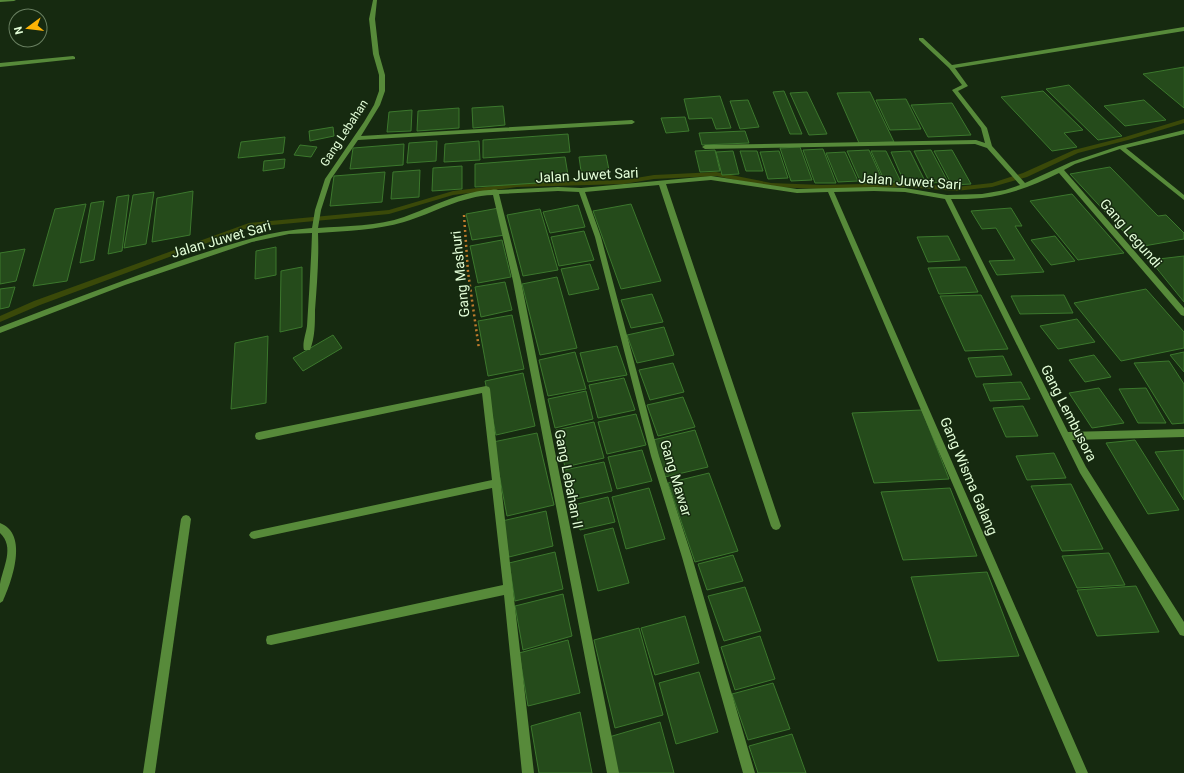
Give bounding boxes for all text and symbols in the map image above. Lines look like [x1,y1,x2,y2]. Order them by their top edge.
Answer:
north arrow [8,8,48,48]
text: N [11,25,26,36]
street label: Gang Lebahan [317,97,371,169]
street label: Jalan Juwet Sari [535,164,639,186]
street label: Jalan Juwet Sari [858,169,962,193]
street label: Gang Legundi [1097,195,1165,271]
street label: Jalan Juwet Sari [169,217,273,261]
street label: Gang Mashuri [448,230,472,318]
street label: Gang Lembusora [1038,362,1100,464]
street label: Gang Wisma Galang [937,415,1001,537]
street label: Gang Lebahan II [552,428,586,530]
street label: Gang Mawar [657,438,695,518]

